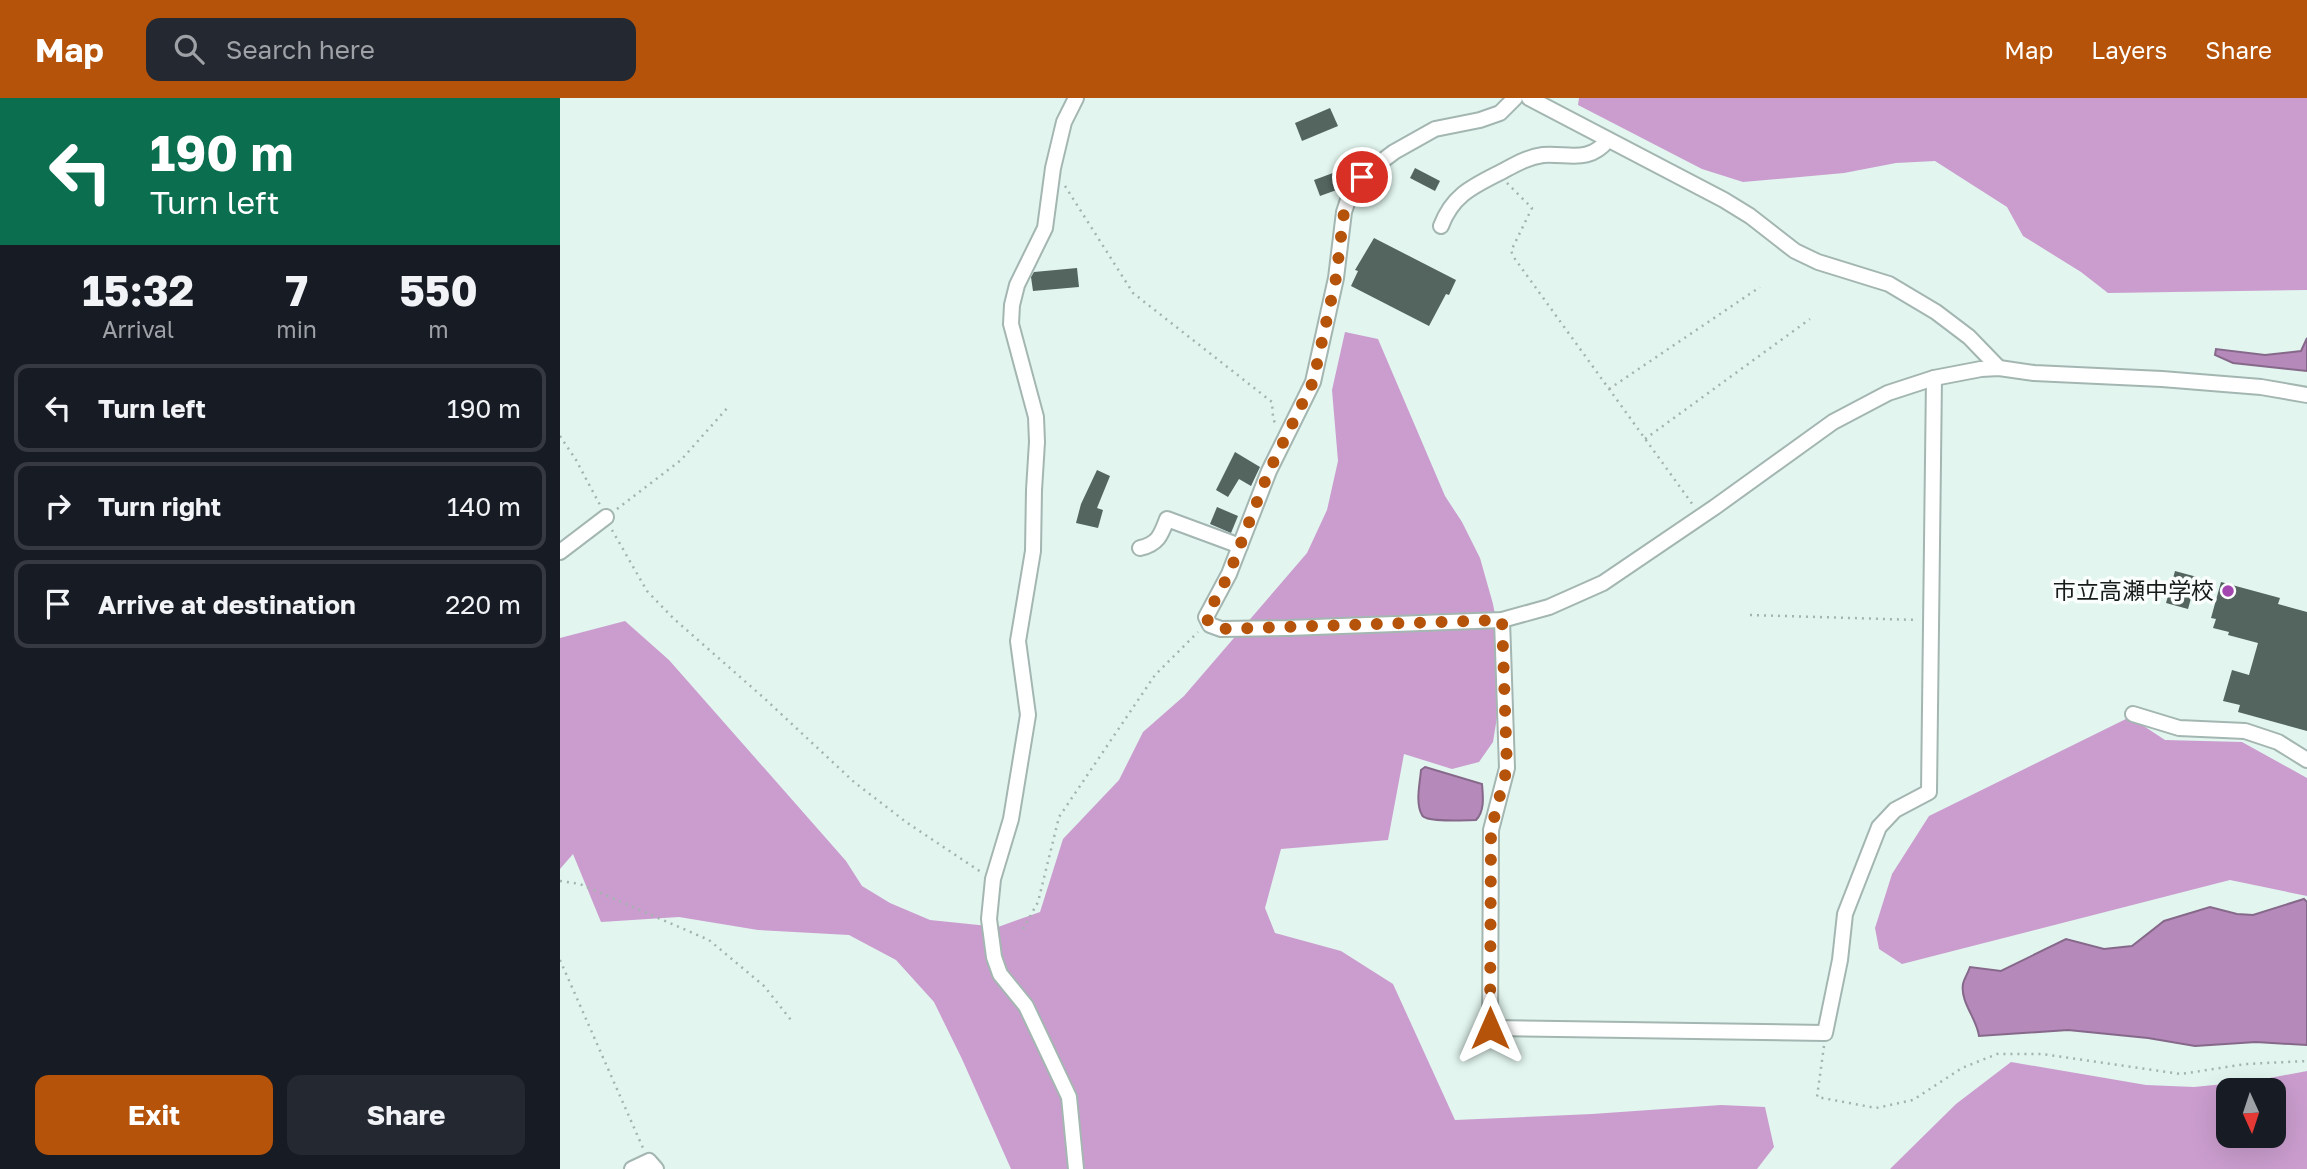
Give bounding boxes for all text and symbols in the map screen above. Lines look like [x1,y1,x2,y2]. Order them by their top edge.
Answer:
search box [146,18,636,81]
text: Map [35,30,104,69]
icon: search [170,30,208,68]
text: Search here [226,34,375,65]
text: Map [2004,35,2053,64]
text: Layers [2091,35,2167,64]
text: Share [2205,35,2272,64]
text: 190 m [150,123,293,182]
icon: left [35,126,126,217]
pin [1332,147,1392,207]
icon: arrive [1343,158,1381,196]
text: Turn left [150,183,279,221]
text: 15:32 [82,265,194,315]
text: 7 [285,265,308,315]
text: 550 [399,265,478,315]
text: Arrival [102,315,174,343]
text: min [276,315,317,343]
text: m [428,315,449,343]
icon: left [39,389,77,427]
text: Turn left [98,393,206,424]
text: 190 m [447,393,521,424]
icon: right [39,487,77,525]
text: Turn right [98,491,221,522]
text: 140 m [447,491,521,522]
place label: 市立高瀬中学校 [2053,576,2214,604]
marker: 市立高瀬中学校 [2220,583,2236,599]
icon: arrive [39,585,77,623]
text: Arrive at destination [98,589,356,620]
text: 220 m [445,589,521,620]
position arrow [1453,991,1527,1065]
button: Exit [35,1075,273,1155]
button: Share [287,1075,525,1155]
north arrow [2216,1078,2286,1148]
map controls [2216,1078,2286,1148]

